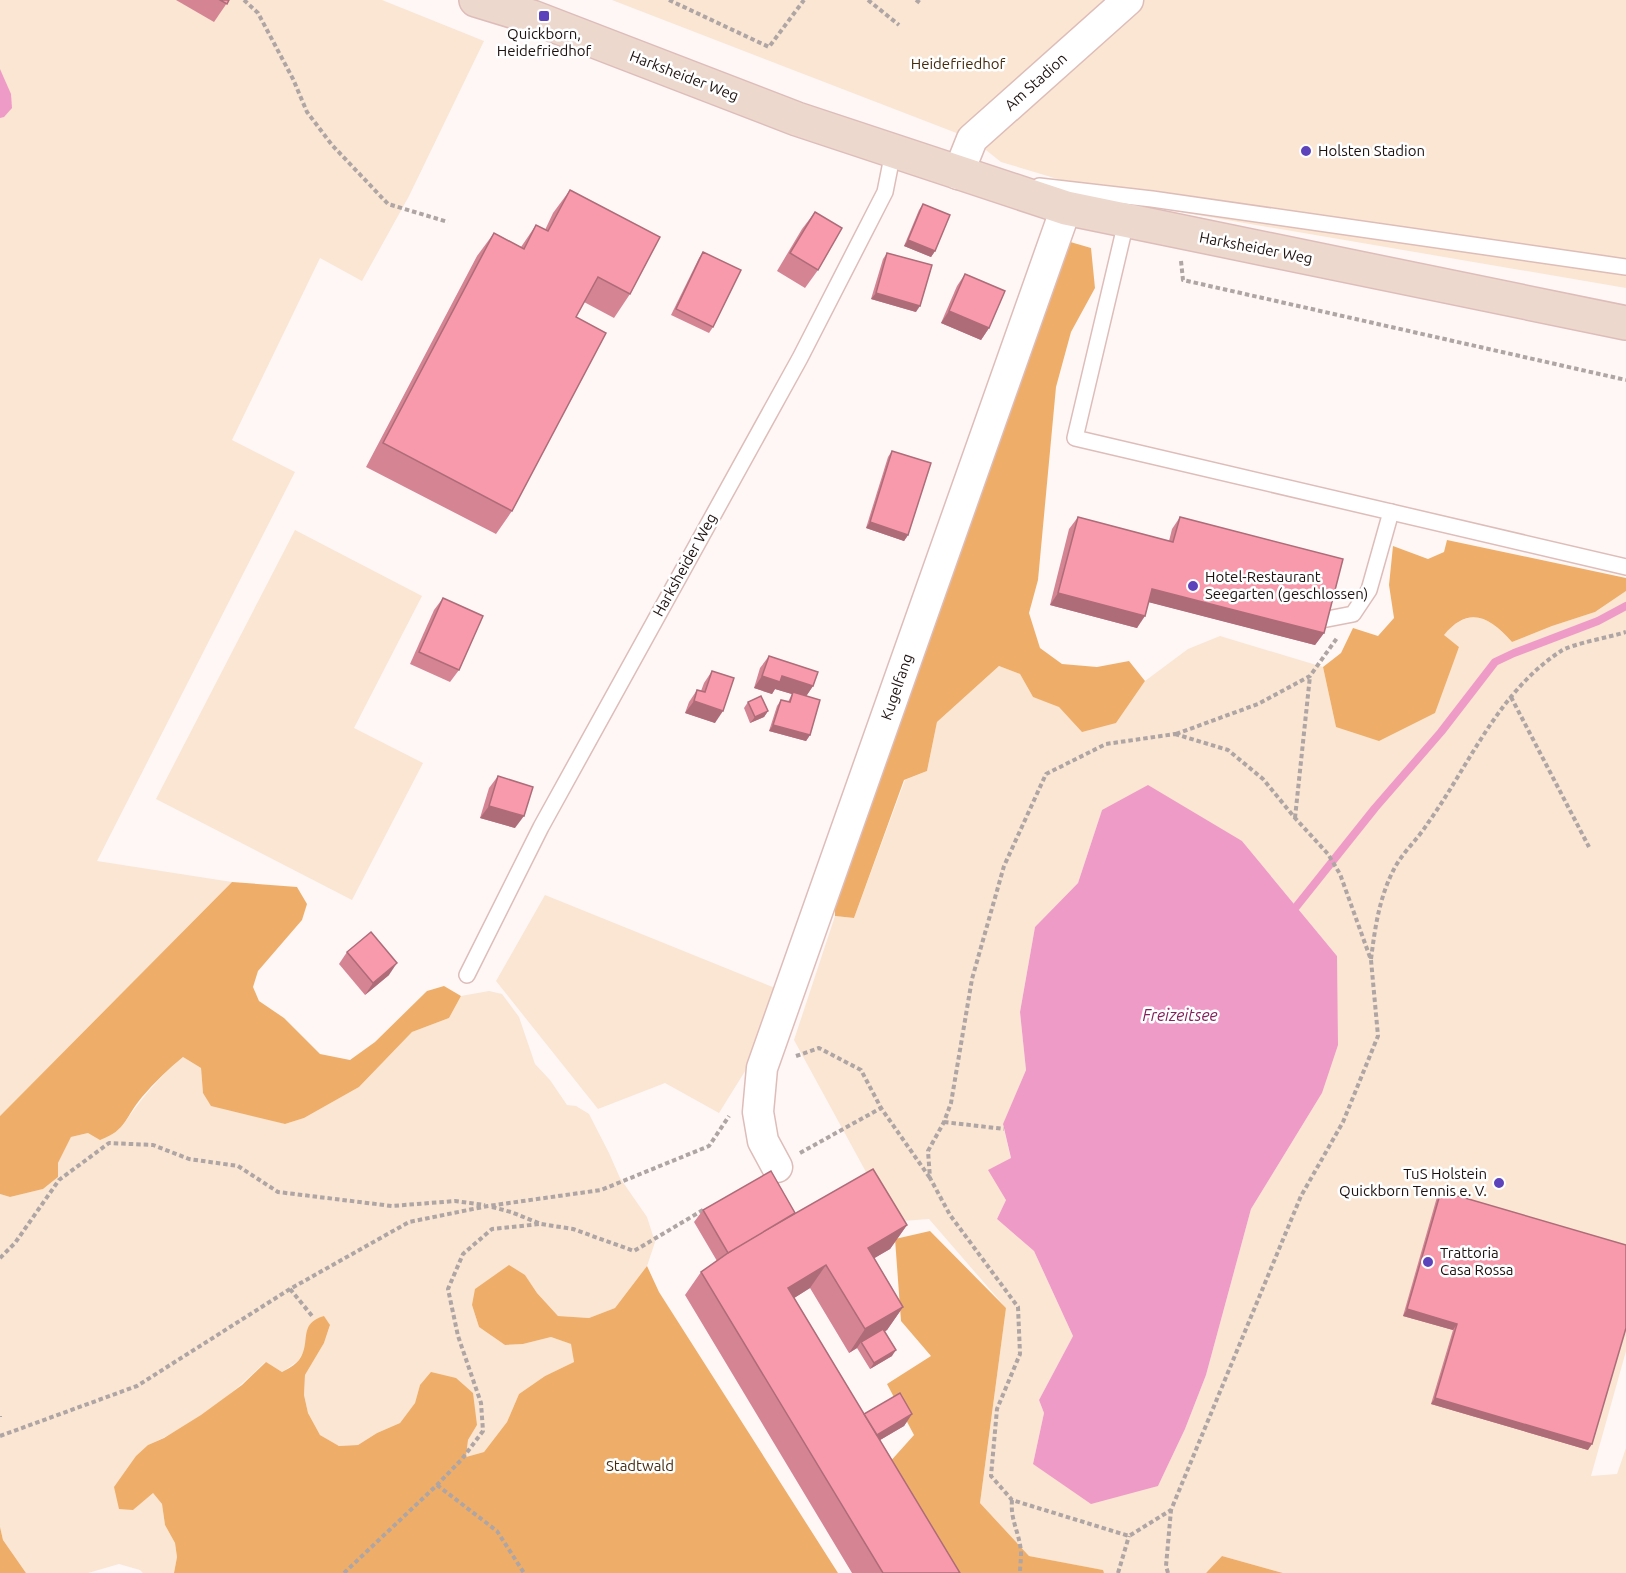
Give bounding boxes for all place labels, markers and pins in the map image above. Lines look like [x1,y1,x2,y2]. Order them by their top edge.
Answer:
marker: Quickborn, Heidefriedhof [537,9,551,23]
place label: Quickborn, Heidefriedhof [497,25,592,59]
place label: Holsten Stadion [1318,142,1425,159]
marker: Holsten Stadion [1299,144,1313,158]
place label: Hotel-Restaurant Seegarten (geschlossen) [1205,568,1368,602]
marker: Hotel-Restaurant Seegarten (geschlossen) [1186,579,1200,593]
place label: TuS Holstein Quickborn Tennis e. V. [1339,1165,1487,1199]
marker: TuS Holstein Quickborn Tennis e. V. [1492,1176,1506,1190]
place label: Trattoria Casa Rossa [1440,1244,1513,1278]
marker: Trattoria Casa Rossa [1421,1255,1435,1269]

